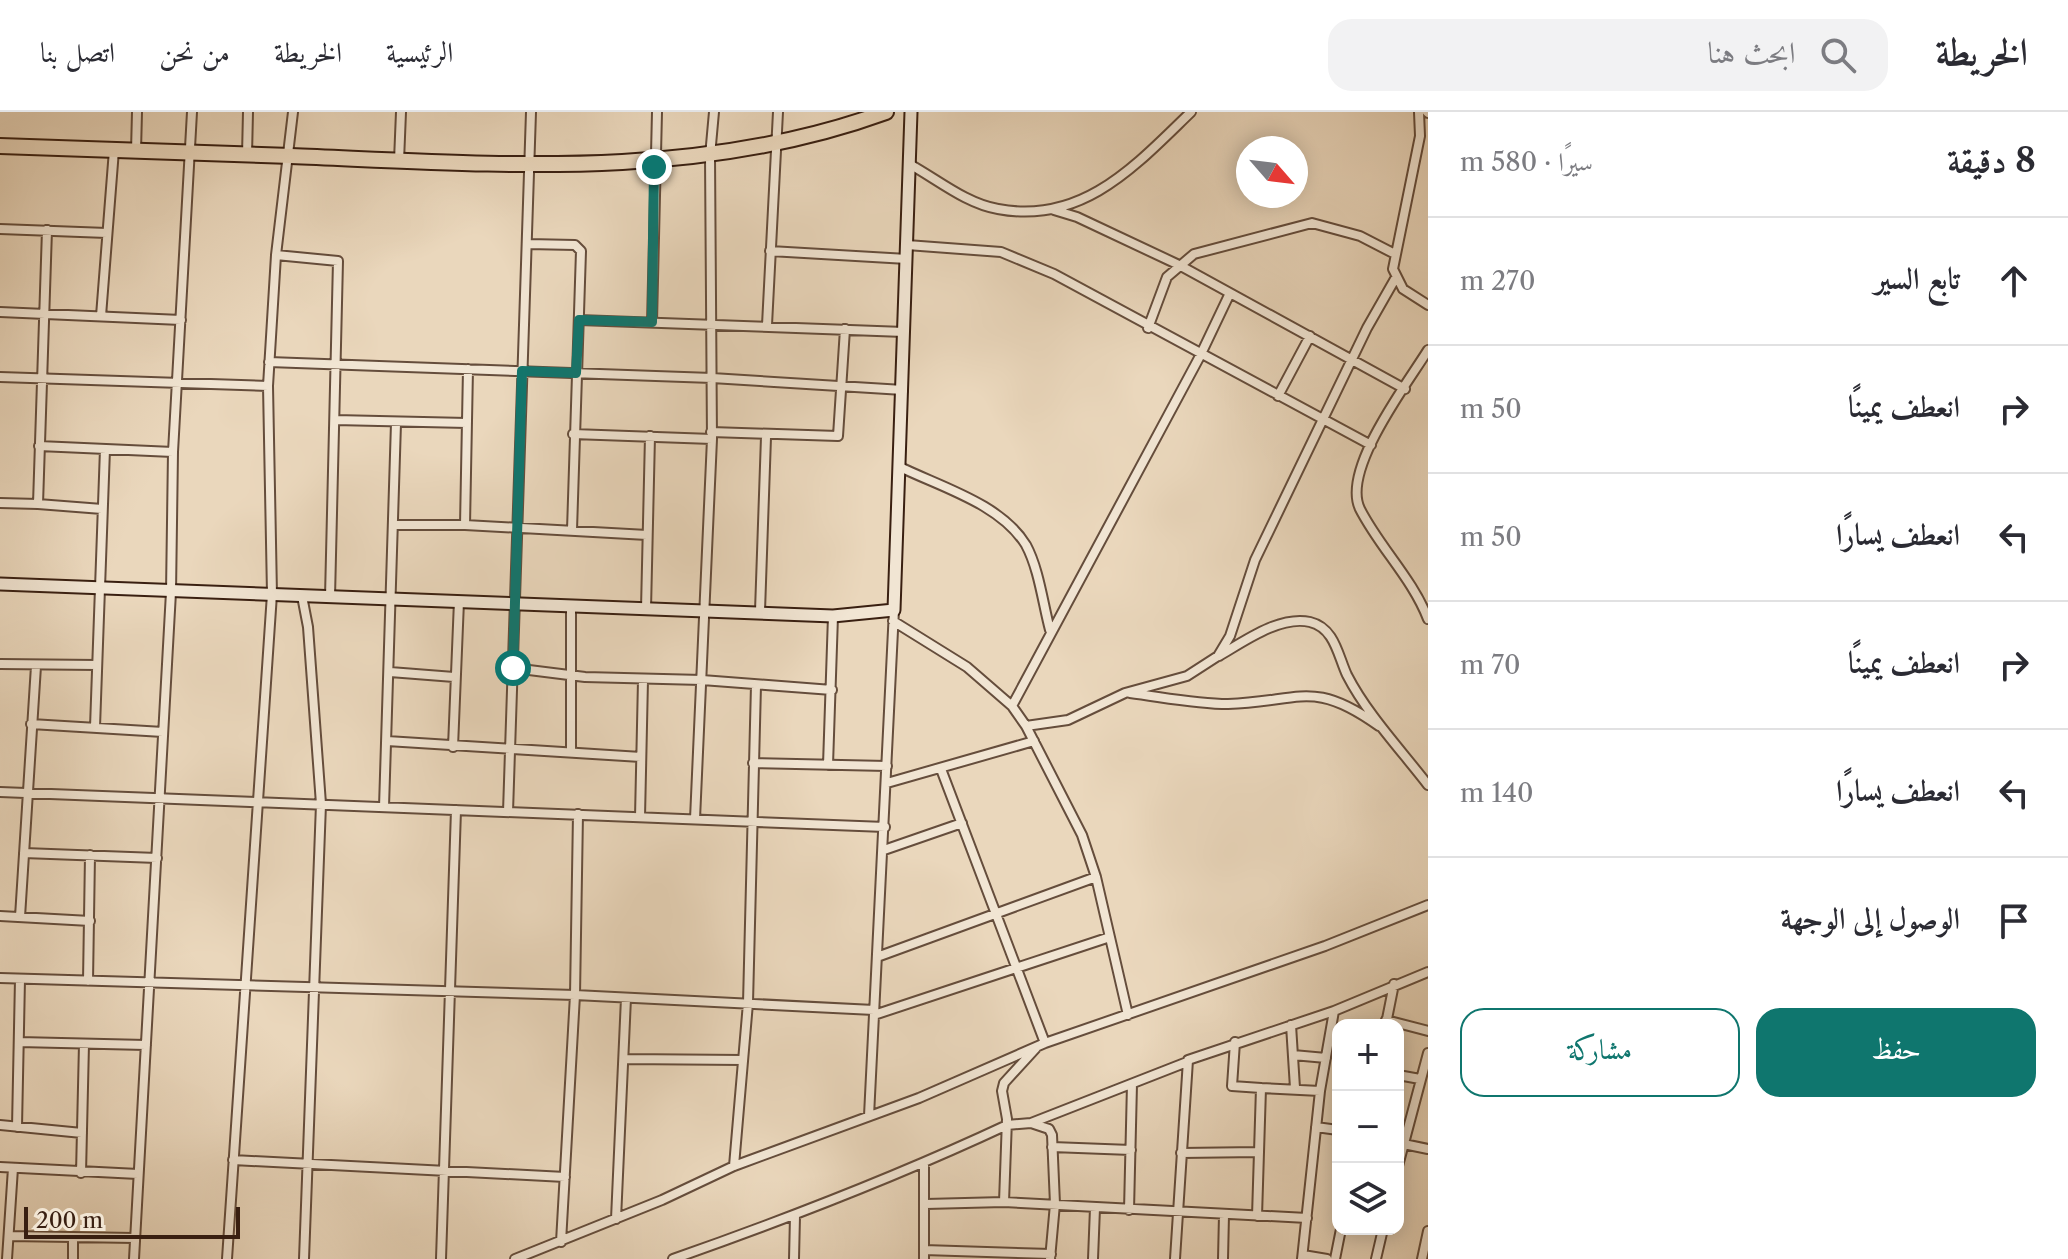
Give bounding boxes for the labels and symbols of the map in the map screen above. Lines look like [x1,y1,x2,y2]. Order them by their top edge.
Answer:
north arrow [1236,136,1308,208]
route end [636,149,672,185]
route start [495,650,531,686]
scale bar [24,1203,240,1239]

